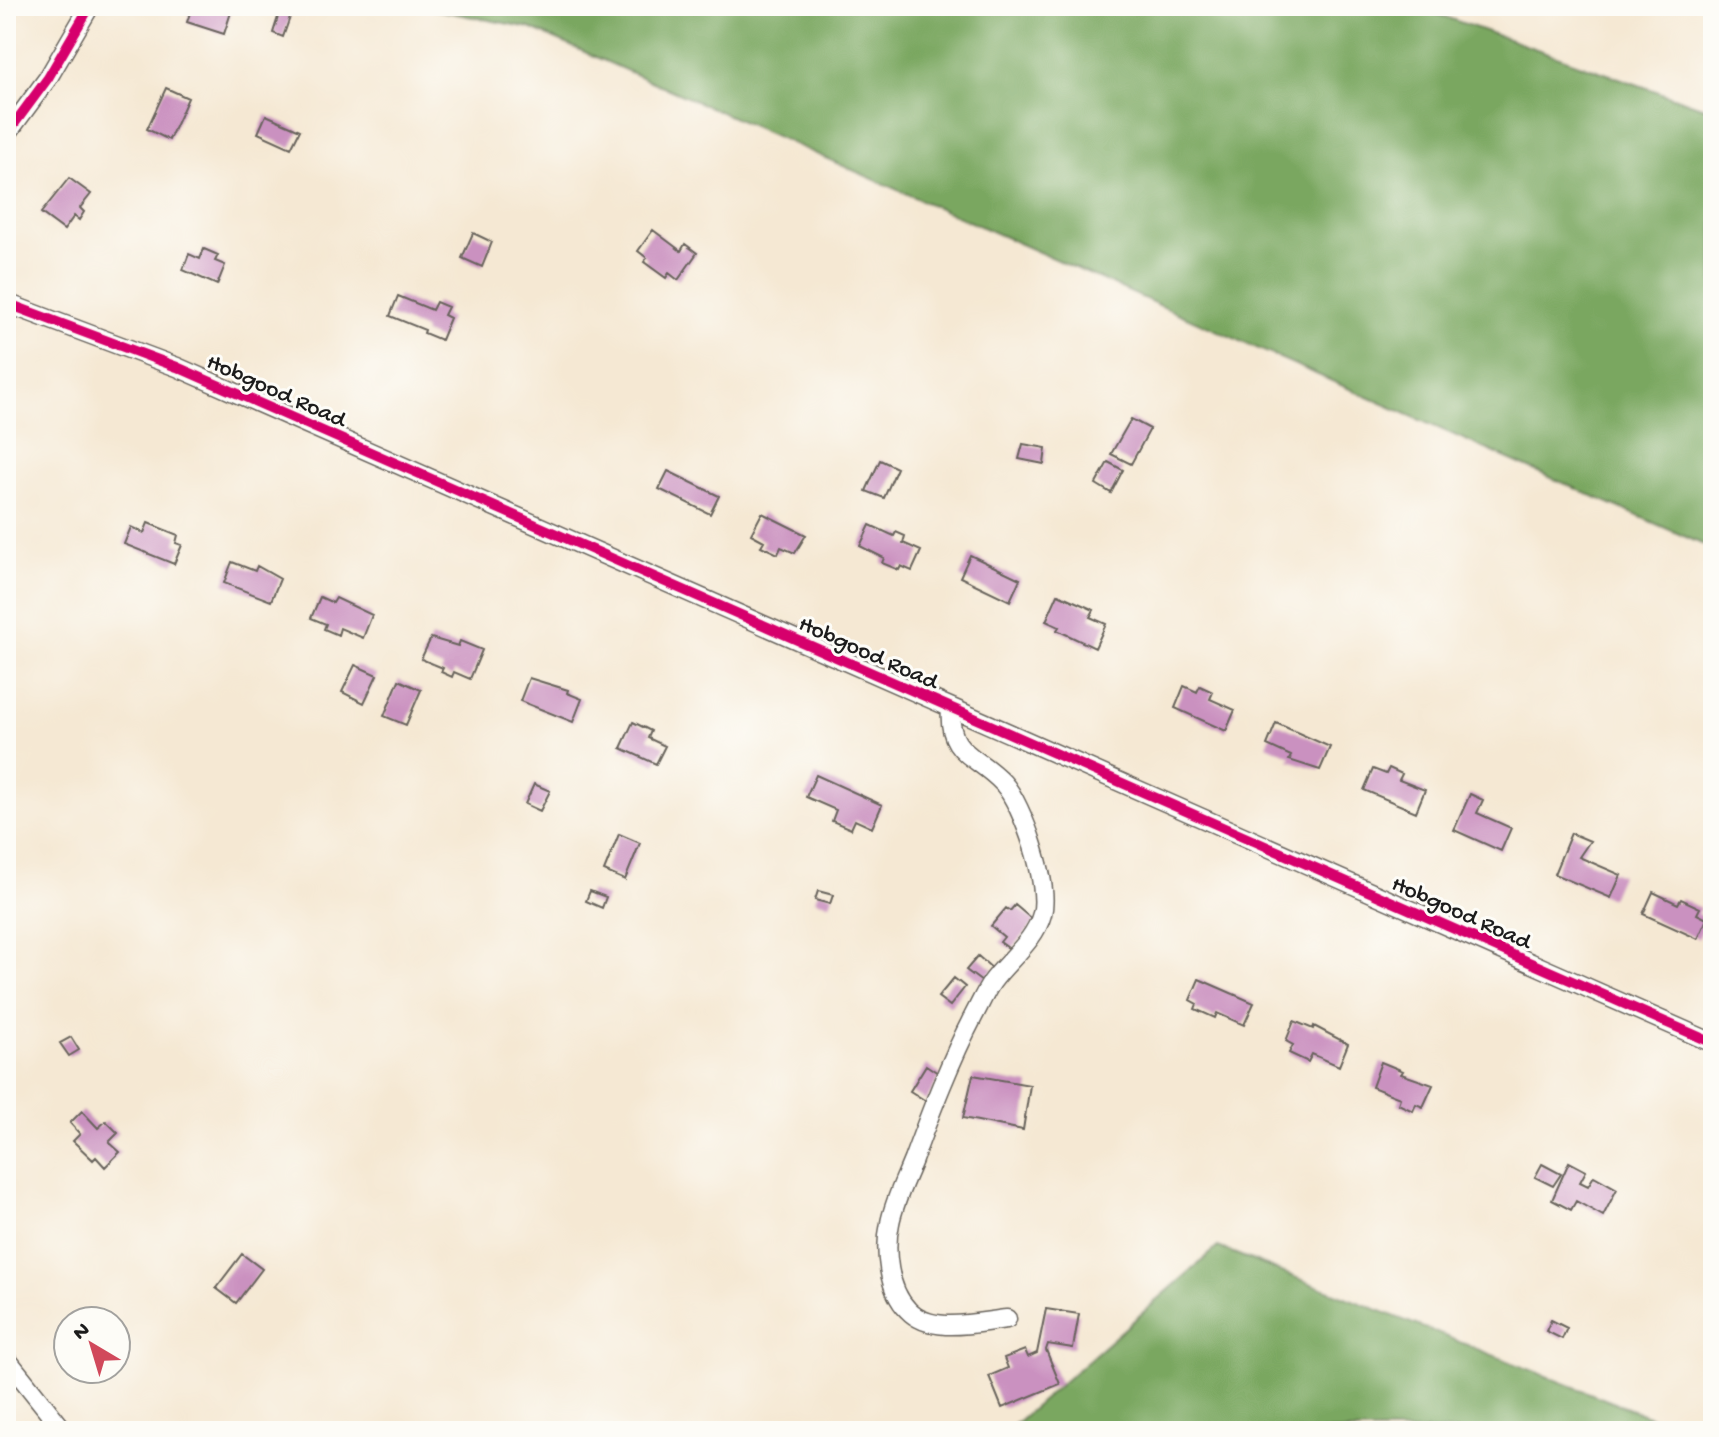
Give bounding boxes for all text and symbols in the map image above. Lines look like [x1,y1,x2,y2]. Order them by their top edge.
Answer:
street label: Hobgood Road [201,349,352,437]
street label: Hobgood Road [793,611,944,699]
street label: Hobgood Road [1386,871,1537,959]
north arrow [52,1305,132,1385]
text: N [68,1318,96,1347]

